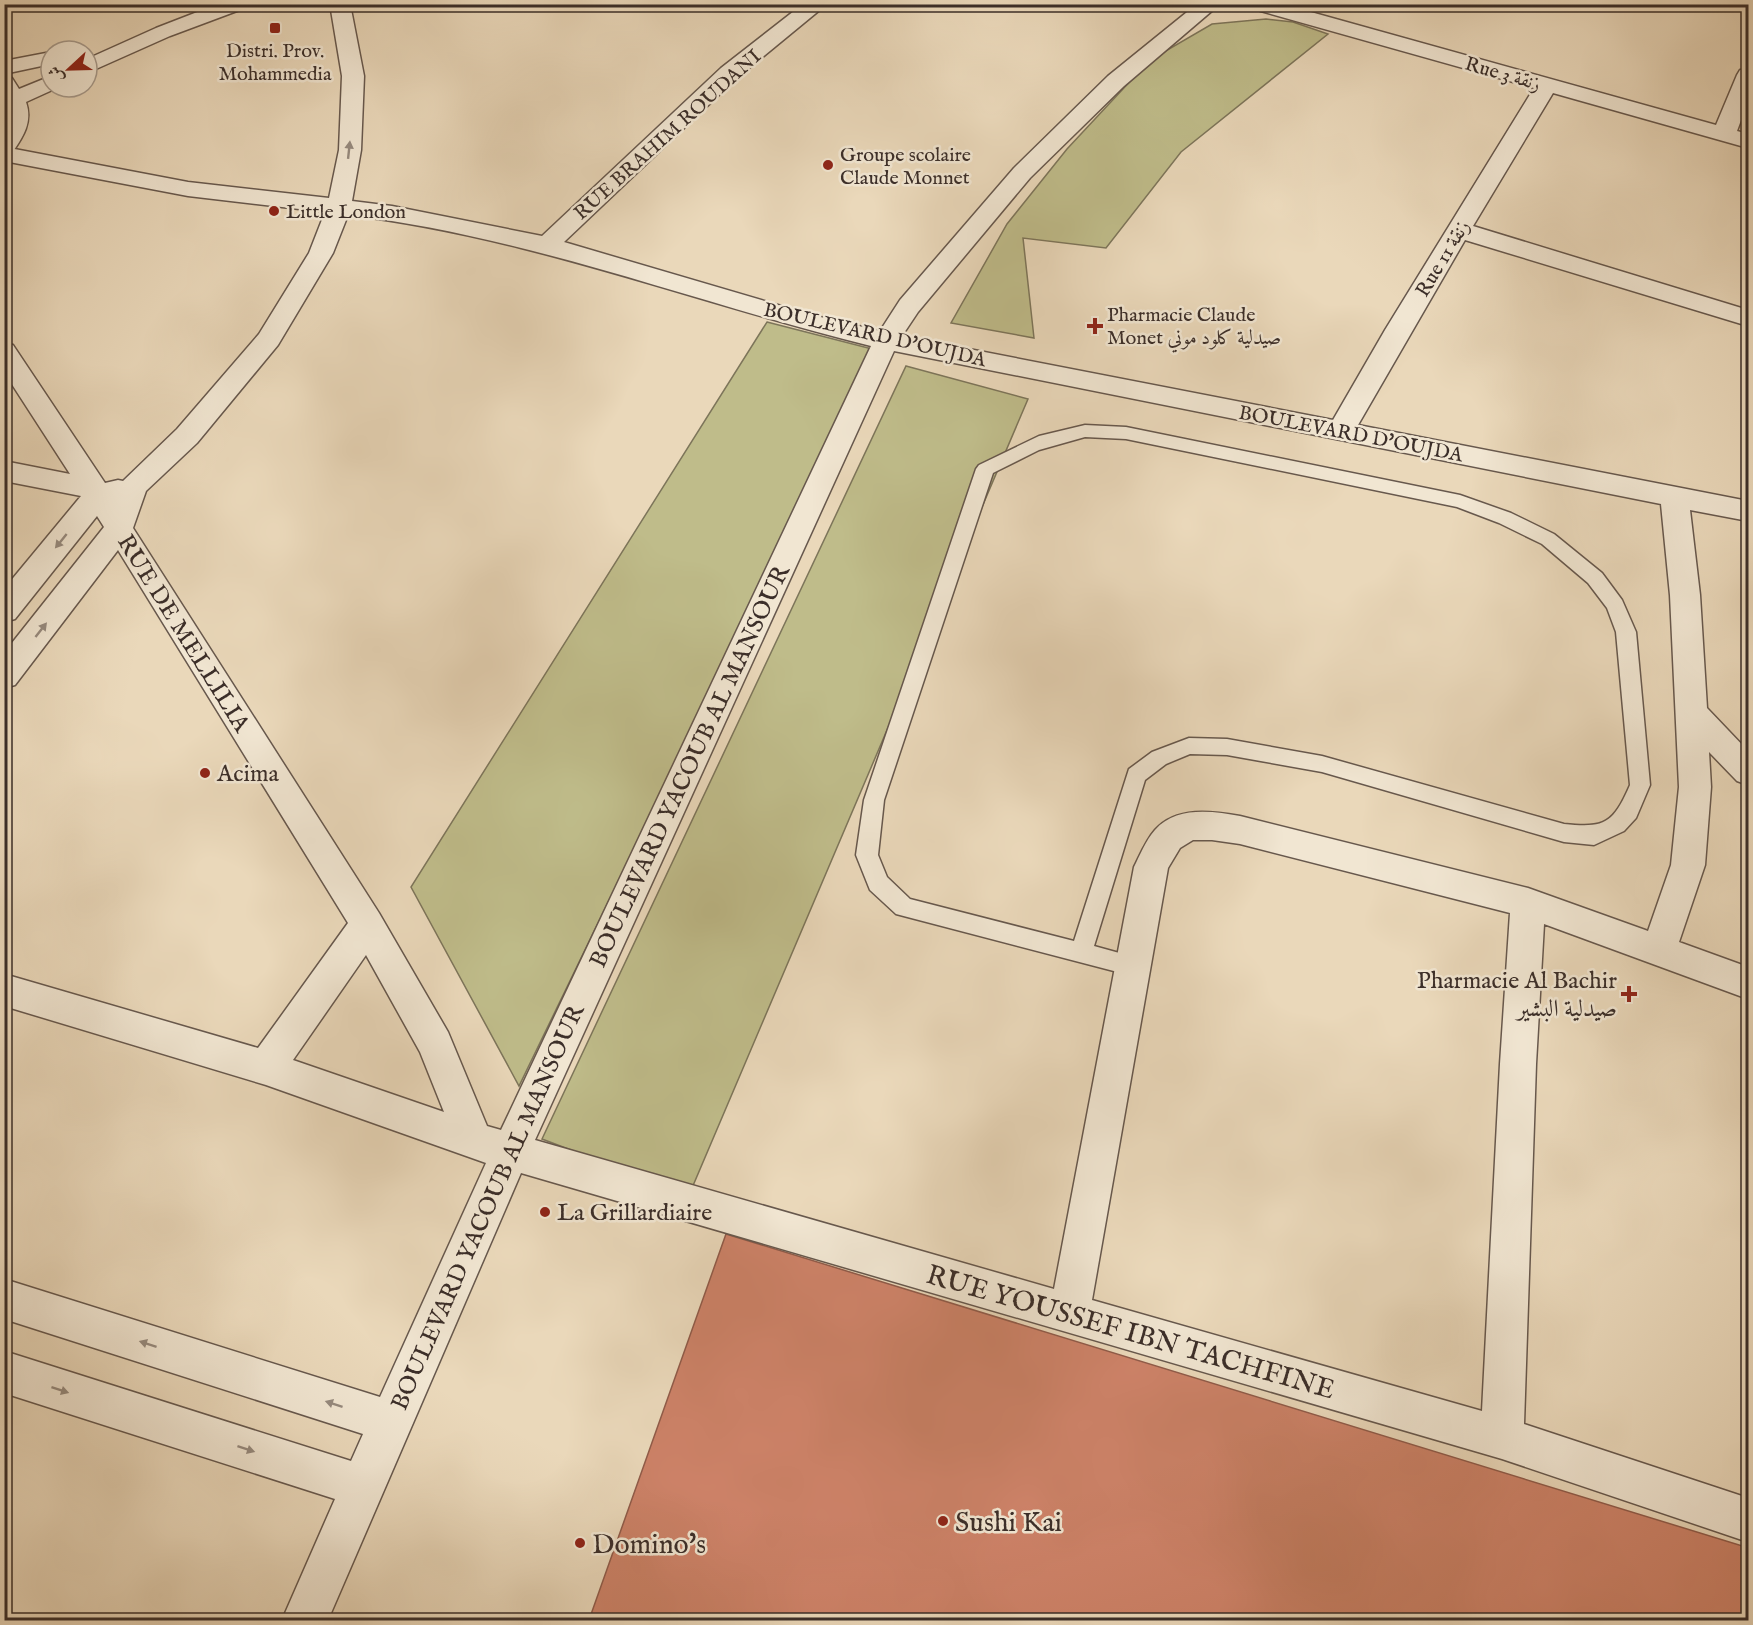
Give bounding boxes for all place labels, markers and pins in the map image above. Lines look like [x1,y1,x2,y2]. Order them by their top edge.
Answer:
marker: Distri. Prov. Mohammedia [268,21,282,35]
place label: Distri. Prov. Mohammedia [218,39,332,87]
place label: Groupe scolaire Claude Monnet [840,143,971,191]
marker: Groupe scolaire Claude Monnet [821,158,835,172]
place label: Little London [286,200,406,225]
marker: Little London [267,204,281,218]
place label: Pharmacie Claude Monet صيدلية كلود موني [1107,303,1281,353]
marker: Pharmacie Claude Monet صيدلية كلود موني [1088,319,1102,333]
place label: Acima [216,759,279,790]
marker: Acima [198,766,212,780]
place label: Pharmacie Al Bachir صيدلية البشير [1417,966,1617,1025]
marker: Pharmacie Al Bachir صيدلية البشير [1622,987,1636,1001]
place label: La Grillardiaire [557,1198,712,1229]
marker: La Grillardiaire [538,1205,552,1219]
place label: Sushi Kai [955,1506,1062,1541]
marker: Sushi Kai [936,1514,950,1528]
place label: Domino's [592,1528,706,1563]
marker: Domino's [573,1536,587,1550]

